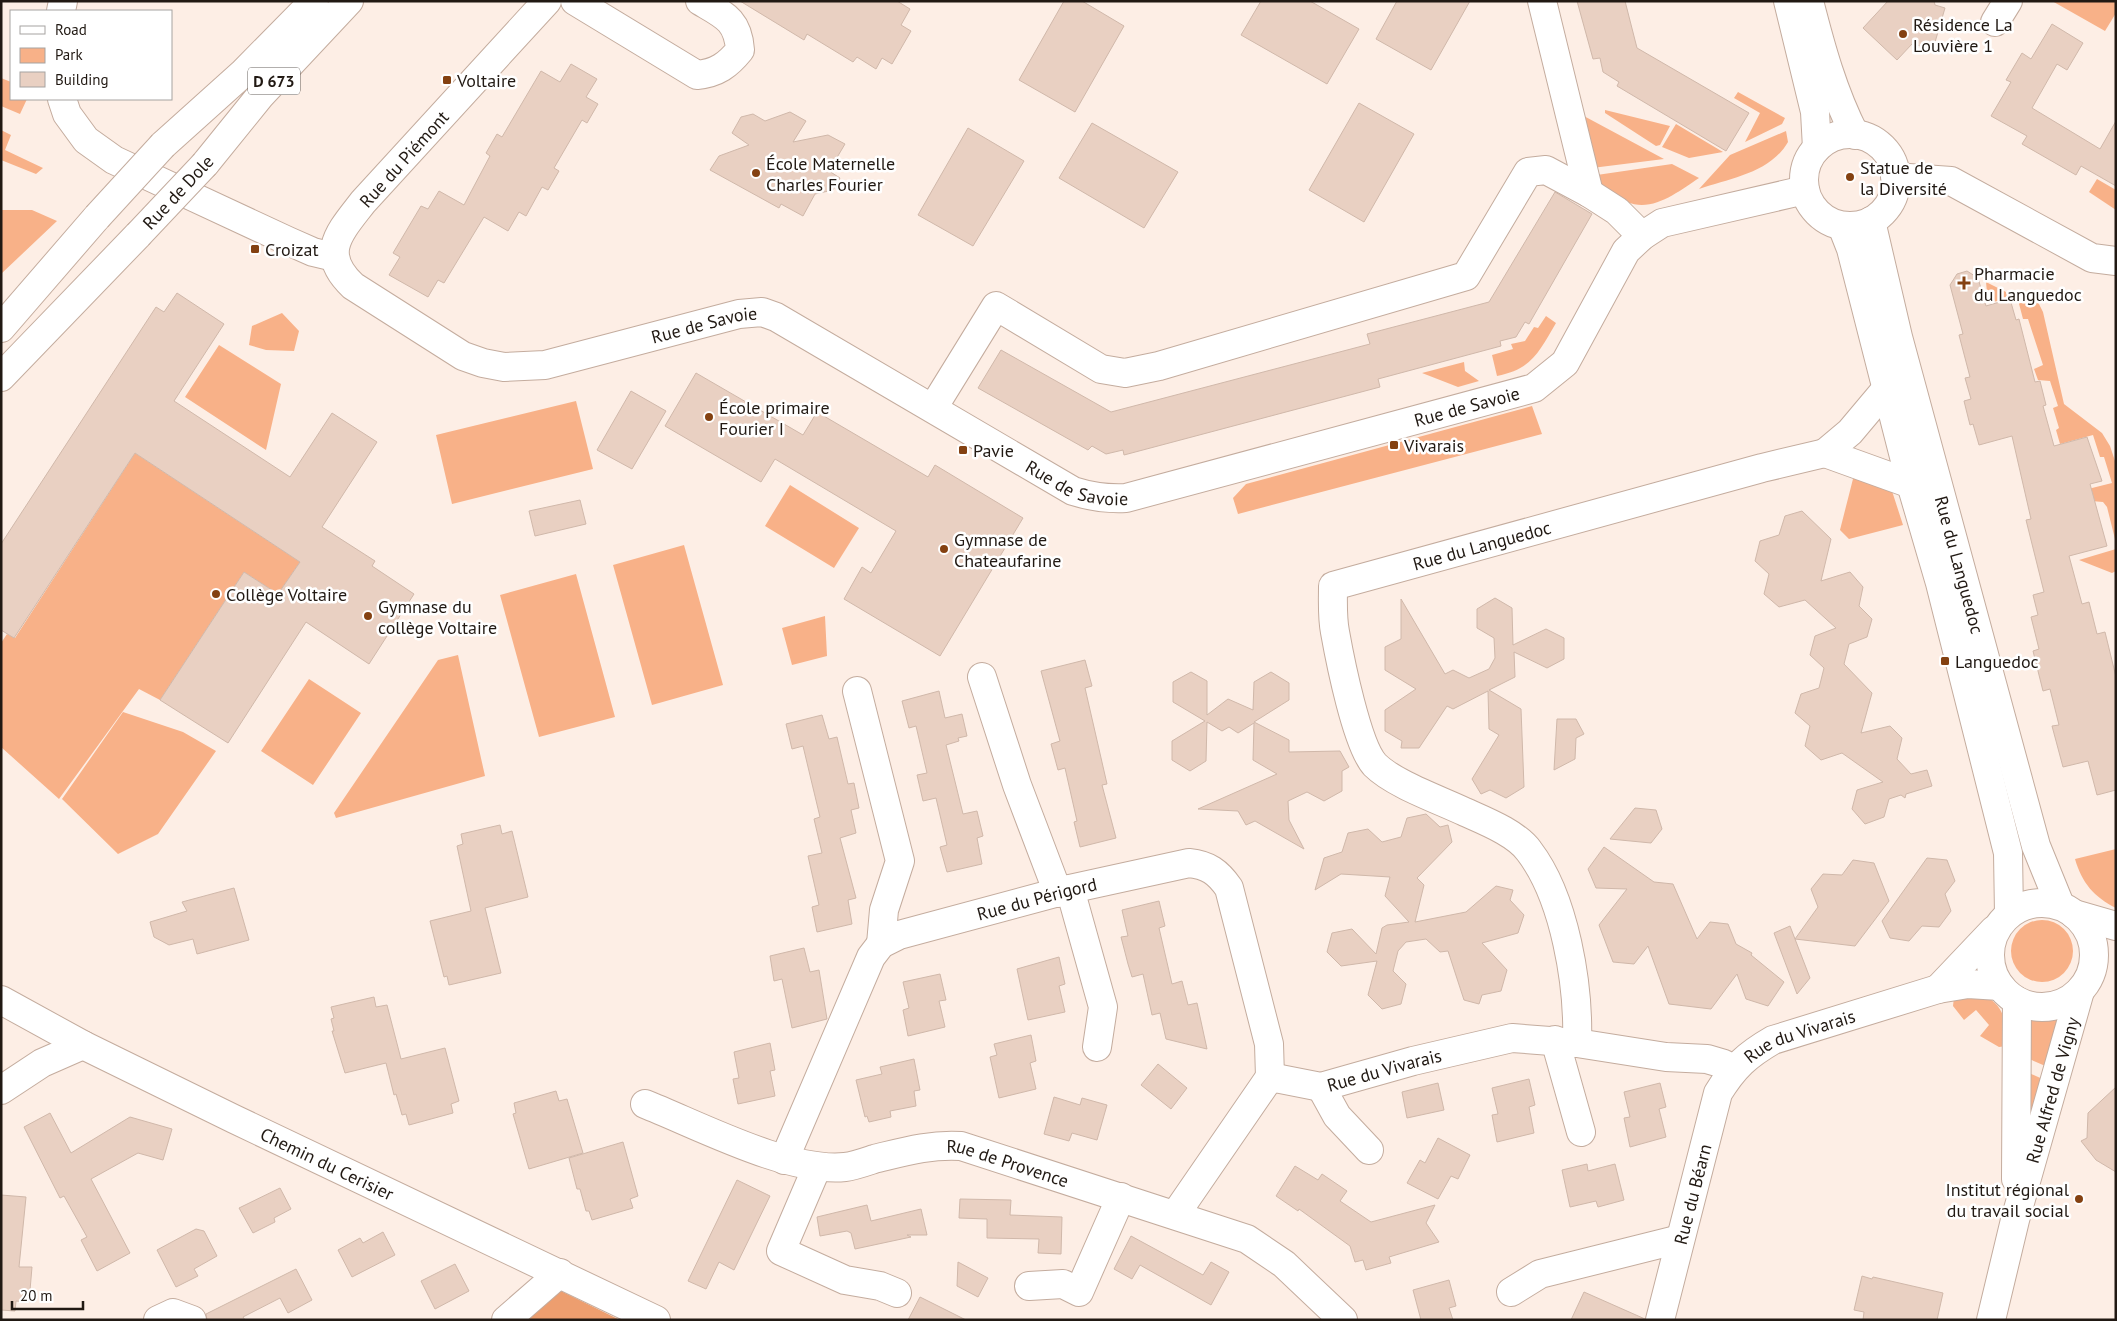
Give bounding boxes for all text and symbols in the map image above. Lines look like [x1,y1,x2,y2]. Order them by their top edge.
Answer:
legend [10,10,172,100]
place label: Résidence La Louvière 1 [1913,13,2013,57]
text: Road [55,20,87,39]
marker: Résidence La Louvière 1 [1897,28,1909,40]
text: Park [55,45,83,64]
road number: D 673 [248,68,300,94]
place label: Voltaire [456,69,516,92]
text: Building [55,70,109,89]
marker: Voltaire [441,74,453,86]
street label: Rue du Piémont [354,106,454,212]
street label: Rue de Dole [138,150,218,234]
place label: École Maternelle Charles Fourier [766,152,895,196]
place label: Statue de la Diversité [1860,156,1947,200]
marker: École Maternelle Charles Fourier [750,167,762,179]
marker: Statue de la Diversité [1844,171,1856,183]
place label: Croizat [265,238,319,261]
marker: Croizat [249,243,261,255]
place label: Pharmacie du Languedoc [1974,262,2082,306]
marker: Pharmacie du Languedoc [1958,277,1970,289]
street label: Rue de Savoie [649,301,758,348]
street label: Rue de Savoie [1411,381,1522,431]
place label: École primaire Fourier I [719,396,830,440]
marker: École primaire Fourier I [703,411,715,423]
place label: Vivarais [1403,434,1464,457]
place label: Pavie [973,439,1014,462]
marker: Vivarais [1388,439,1400,451]
marker: Pavie [957,444,969,456]
street label: Rue de Savoie [1022,454,1128,510]
street label: Rue du Languedoc [1930,493,1989,636]
street label: Rue du Languedoc [1410,515,1553,575]
place label: Gymnase de Chateaufarine [954,528,1061,572]
marker: Gymnase de Chateaufarine [938,543,950,555]
place label: Collège Voltaire [226,583,347,606]
marker: Collège Voltaire [210,588,222,600]
place label: Gymnase du collège Voltaire [378,595,497,639]
marker: Gymnase du collège Voltaire [362,610,374,622]
place label: Languedoc [1955,650,2039,673]
marker: Languedoc [1939,655,1951,667]
street label: Rue du Périgord [974,872,1099,925]
street label: Rue du Vivarais [1739,1004,1858,1067]
street label: Rue Alfred de Vigny [2020,1014,2084,1166]
street label: Rue du Vivarais [1324,1043,1444,1096]
street label: Chemin du Cerisier [257,1122,398,1205]
street label: Rue de Provence [946,1134,1072,1192]
street label: Rue du Béarn [1668,1141,1716,1247]
place label: Institut régional du travail social [1945,1178,2070,1222]
marker: Institut régional du travail social [2073,1193,2085,1205]
scale bar [12,1278,84,1310]
text: 20 m [20,1286,53,1305]

